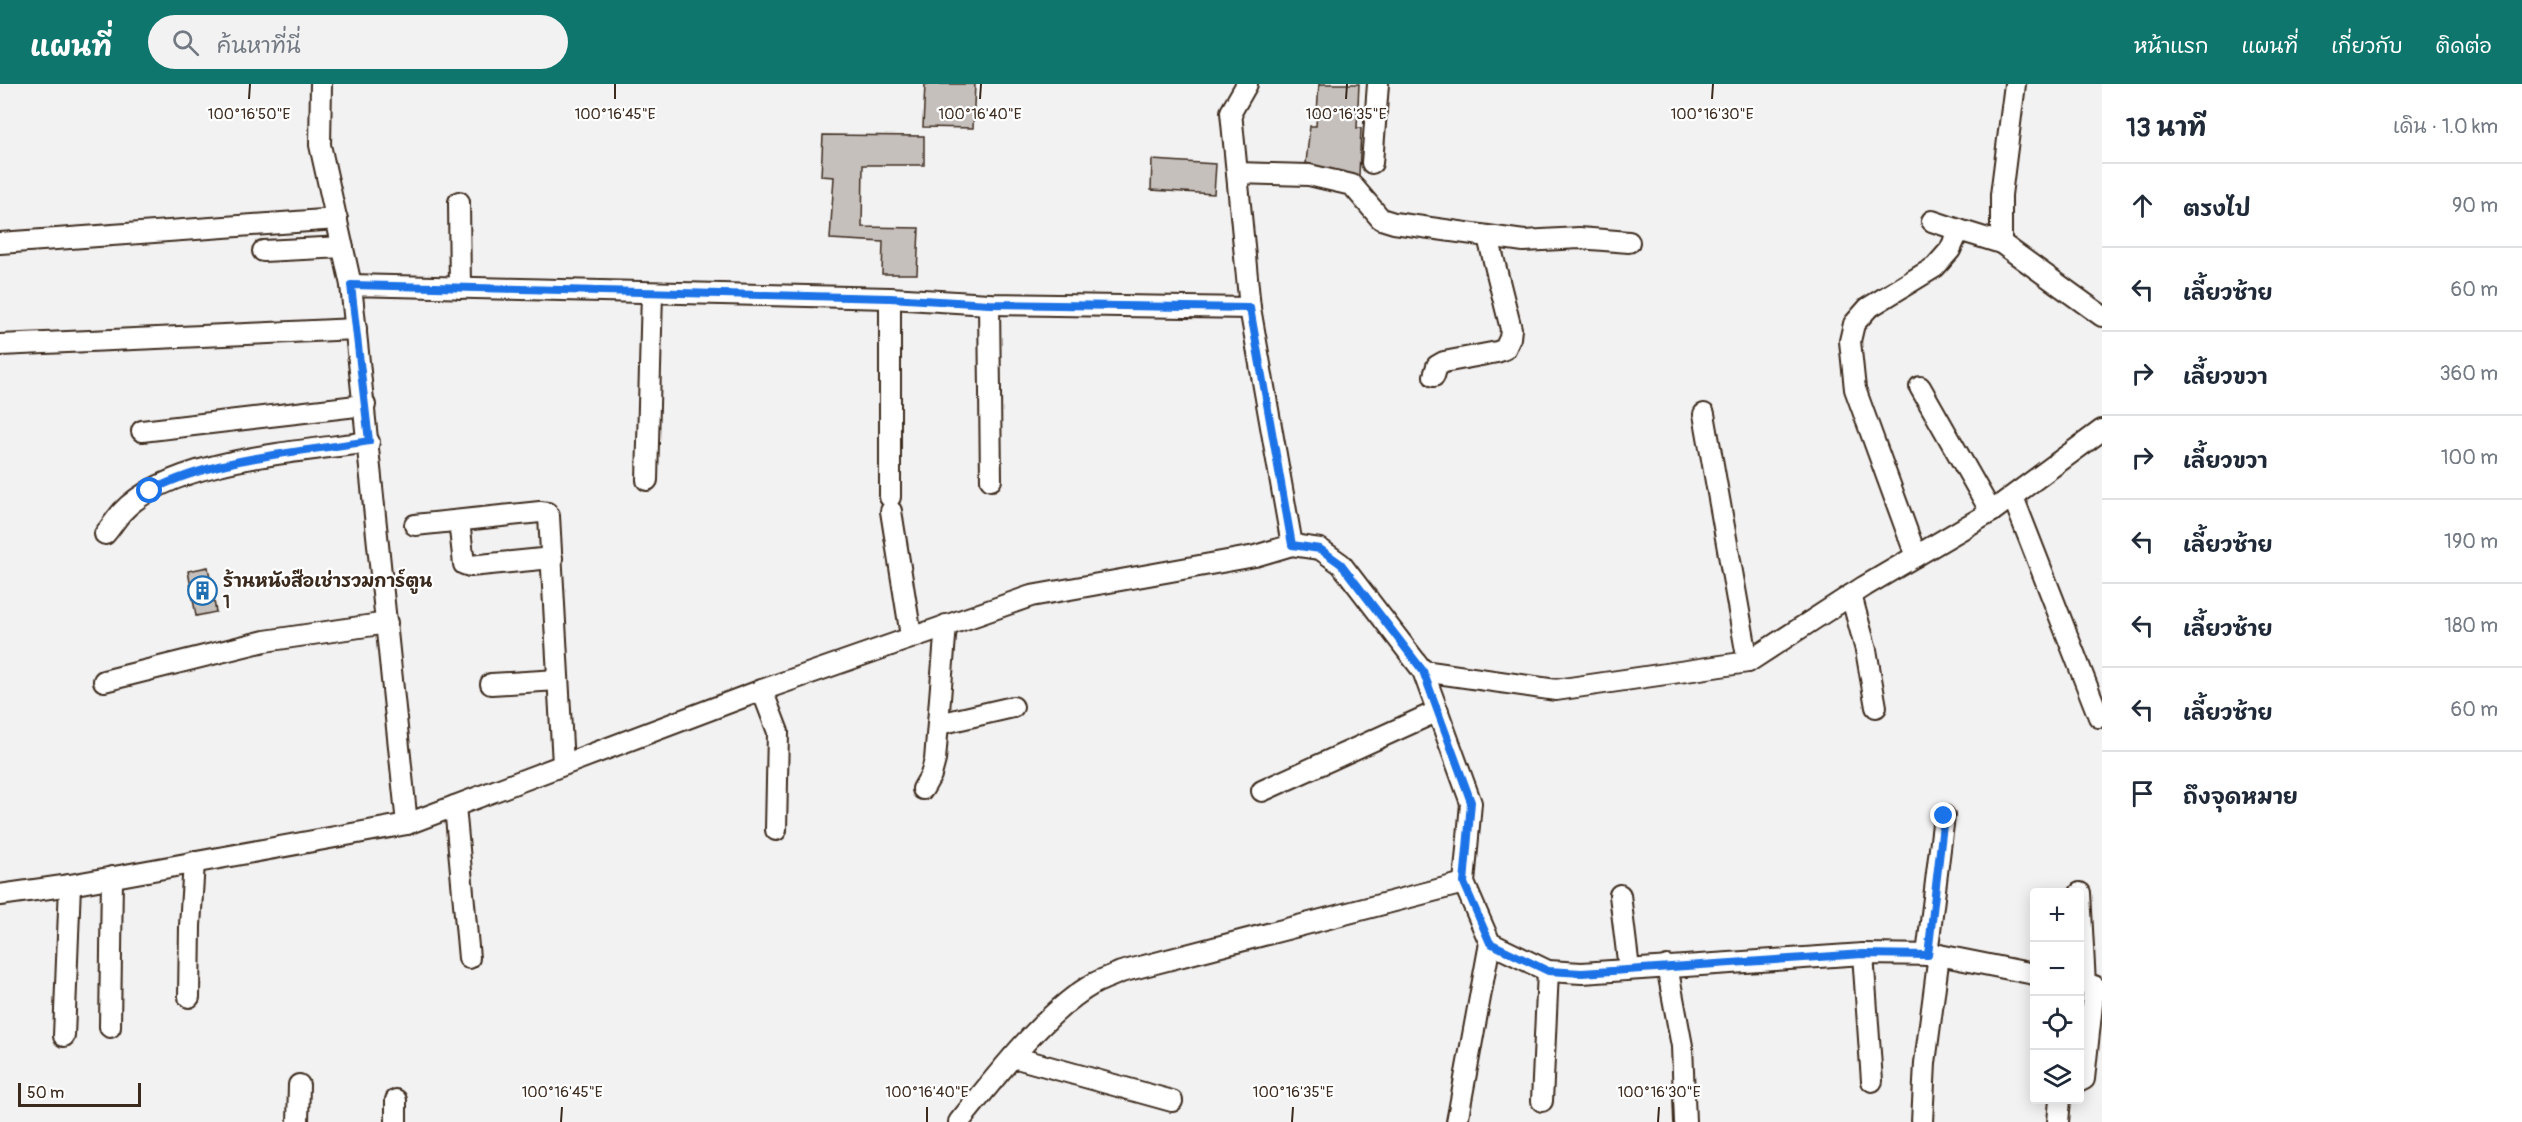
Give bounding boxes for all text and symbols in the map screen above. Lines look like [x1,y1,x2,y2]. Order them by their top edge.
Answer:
search box [148,15,568,69]
icon: search [169,26,202,59]
text: แผนที่ [30,30,112,65]
text: ค้นหาที่นี่ [217,32,301,60]
text: หน้าแรก [2134,33,2209,60]
text: แผนที่ [2242,33,2298,60]
text: เกี่ยวกับ [2331,33,2403,60]
text: ติดต่อ [2436,33,2492,60]
text: 100°16'50"E [208,105,291,124]
text: 100°16'45"E [574,105,656,124]
text: 100°16'40"E [938,105,1022,124]
text: 100°16'35"E [1306,105,1387,124]
text: 100°16'30"E [1671,105,1754,124]
text: 13 นาที [2126,112,2206,144]
text: เดิน · 1.0 km [2393,114,2498,139]
icon: ahead [2126,189,2159,222]
text: 90 m [2452,193,2498,218]
text: ตรงไป [2183,195,2251,223]
icon: left [2126,273,2159,306]
text: 60 m [2451,277,2498,302]
text: เลี้ยวซ้าย [2183,279,2273,307]
icon: right [2126,357,2159,390]
text: 360 m [2439,361,2498,386]
text: เลี้ยวขวา [2183,363,2267,391]
icon: right [2126,441,2159,474]
text: 100 m [2441,445,2498,470]
text: เลี้ยวขวา [2183,447,2267,475]
route start [136,477,162,503]
icon: left [2126,525,2159,558]
text: 190 m [2444,529,2498,554]
text: เลี้ยวซ้าย [2183,531,2273,559]
place label: ร้านหนังสือเช่ารวมการ์ตูน 1 [223,568,432,614]
building icon: ร้านหนังสือเช่ารวมการ์ตูน 1 [186,575,218,607]
icon: left [2126,609,2159,642]
text: 180 m [2444,613,2498,638]
text: เลี้ยวซ้าย [2183,615,2273,643]
icon: left [2126,693,2159,726]
text: 60 m [2451,697,2498,722]
text: เลี้ยวซ้าย [2183,699,2273,727]
icon: arrive [2126,777,2159,810]
text: ถึงจุดหมาย [2183,783,2298,811]
route end [1930,802,1956,828]
map controls [2030,888,2084,1104]
button: + [2030,888,2084,942]
button: − [2030,942,2084,996]
button: locate [2030,996,2084,1050]
button: layers [2030,1050,2084,1104]
scale bar [18,1080,141,1108]
text: 50 m [27,1083,64,1103]
text: 100°16'45"E [521,1083,603,1102]
text: 100°16'40"E [885,1083,969,1102]
text: 100°16'35"E [1253,1083,1334,1102]
text: 100°16'30"E [1618,1083,1701,1102]

